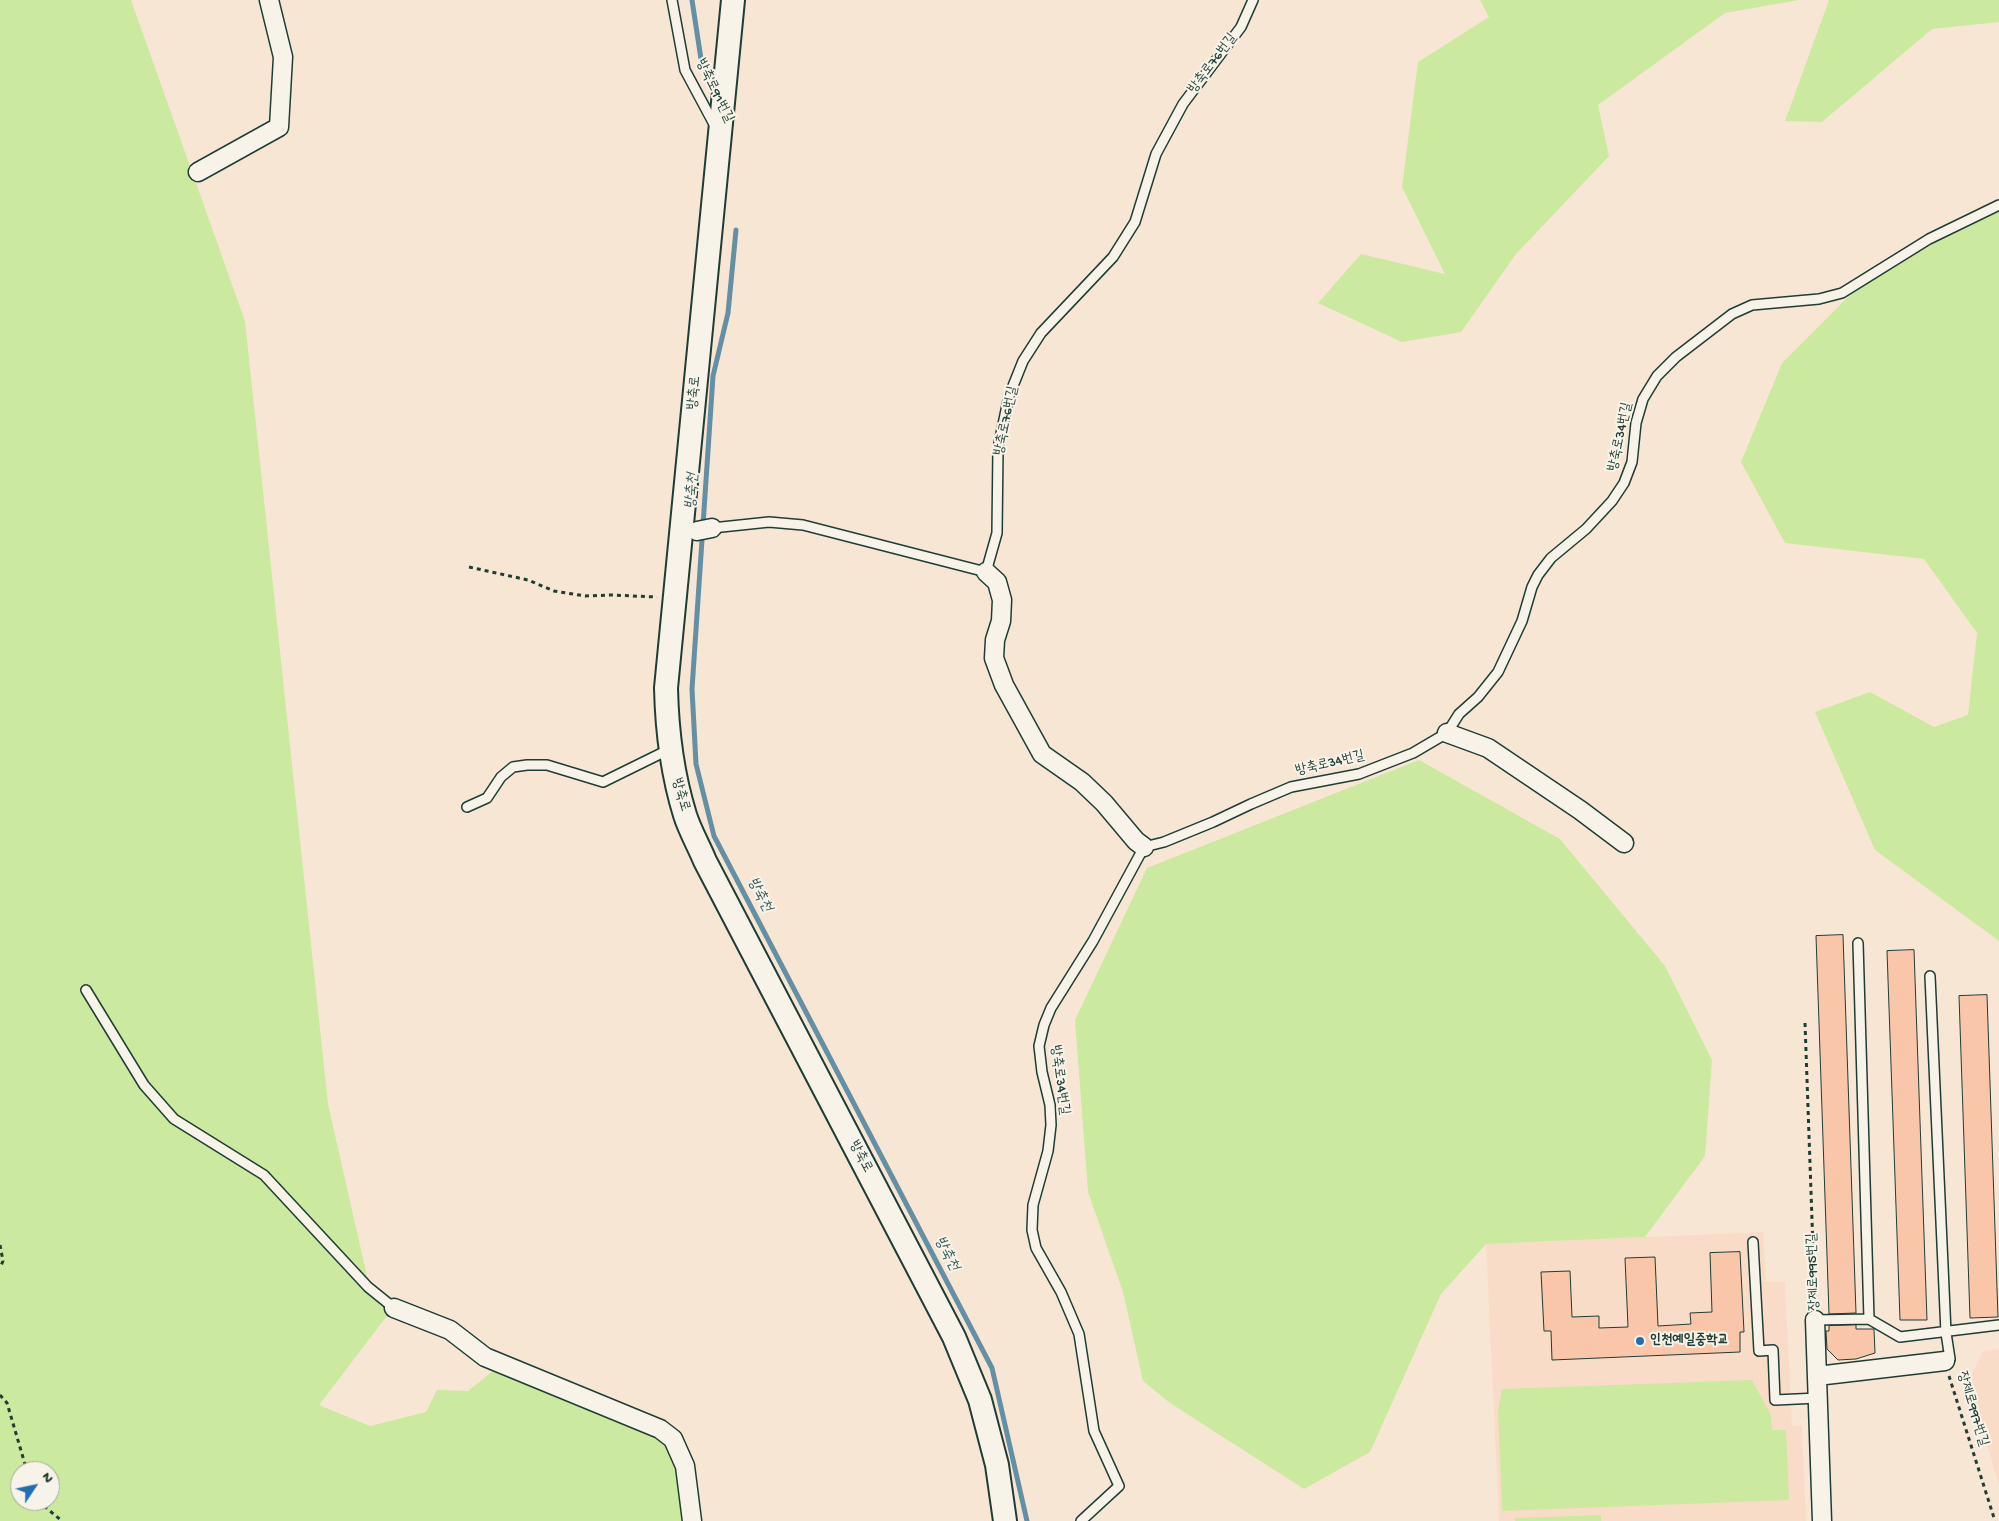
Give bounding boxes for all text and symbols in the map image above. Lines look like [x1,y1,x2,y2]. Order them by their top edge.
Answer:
street label: 방축로76번길 [1185,31,1241,97]
street label: 방축로91번길 [691,56,737,126]
street label: 방축로 [685,375,705,411]
street label: 방축로76번길 [991,385,1023,457]
street label: 방축로34번길 [1605,401,1637,473]
water label: 방축천 [683,472,703,510]
street label: 방축로34번길 [1294,748,1366,780]
street label: 방축로 [667,776,693,814]
water label: 방축천 [743,875,775,915]
street label: 방축로34번길 [1046,1044,1072,1116]
street label: 방축로 [845,1138,875,1176]
street label: 장제로995번길 [1804,1233,1824,1311]
water label: 방축천 [930,1234,962,1274]
place label: 인천예일중학교 [1650,1333,1729,1349]
marker: 인천예일중학교 [1634,1335,1646,1347]
street label: 장제로997번길 [1953,1369,1991,1449]
north arrow [10,1461,60,1511]
text: N [37,1469,57,1486]

